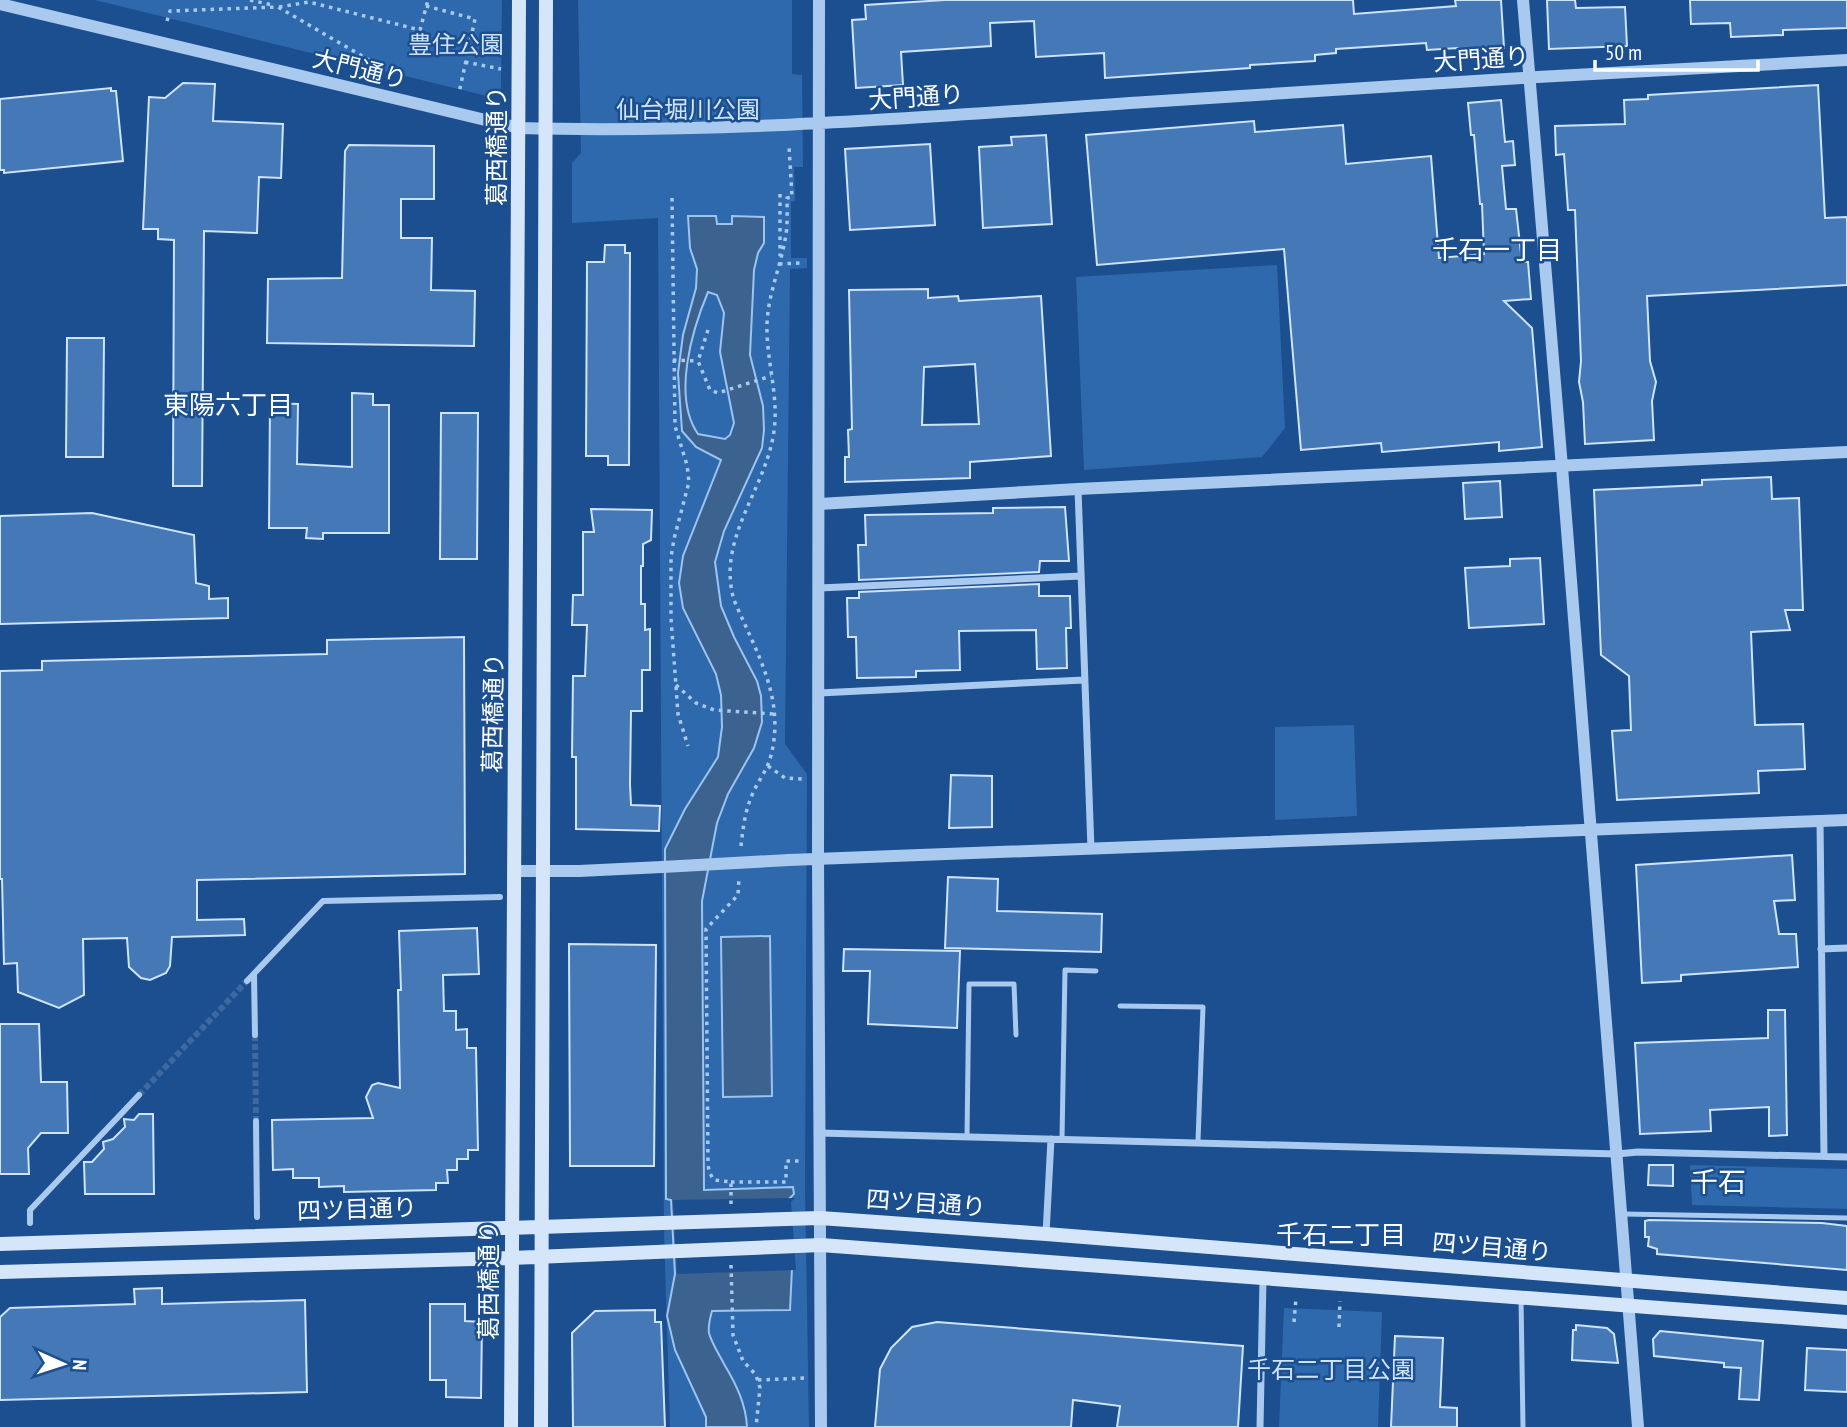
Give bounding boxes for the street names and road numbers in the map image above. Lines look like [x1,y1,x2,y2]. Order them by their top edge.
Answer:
street label: 大門通り [1432,40,1530,78]
street label: 大門通り [310,42,410,96]
street label: 大門通り [867,78,965,116]
street label: 葛西橋通り [481,86,512,206]
street label: 葛西橋通り [476,653,510,773]
street label: 四ツ目通り [865,1183,987,1223]
street label: 四ツ目通り [296,1191,418,1227]
street label: 葛西橋通り [473,1220,504,1340]
street label: 四ツ目通り [1431,1226,1553,1268]

